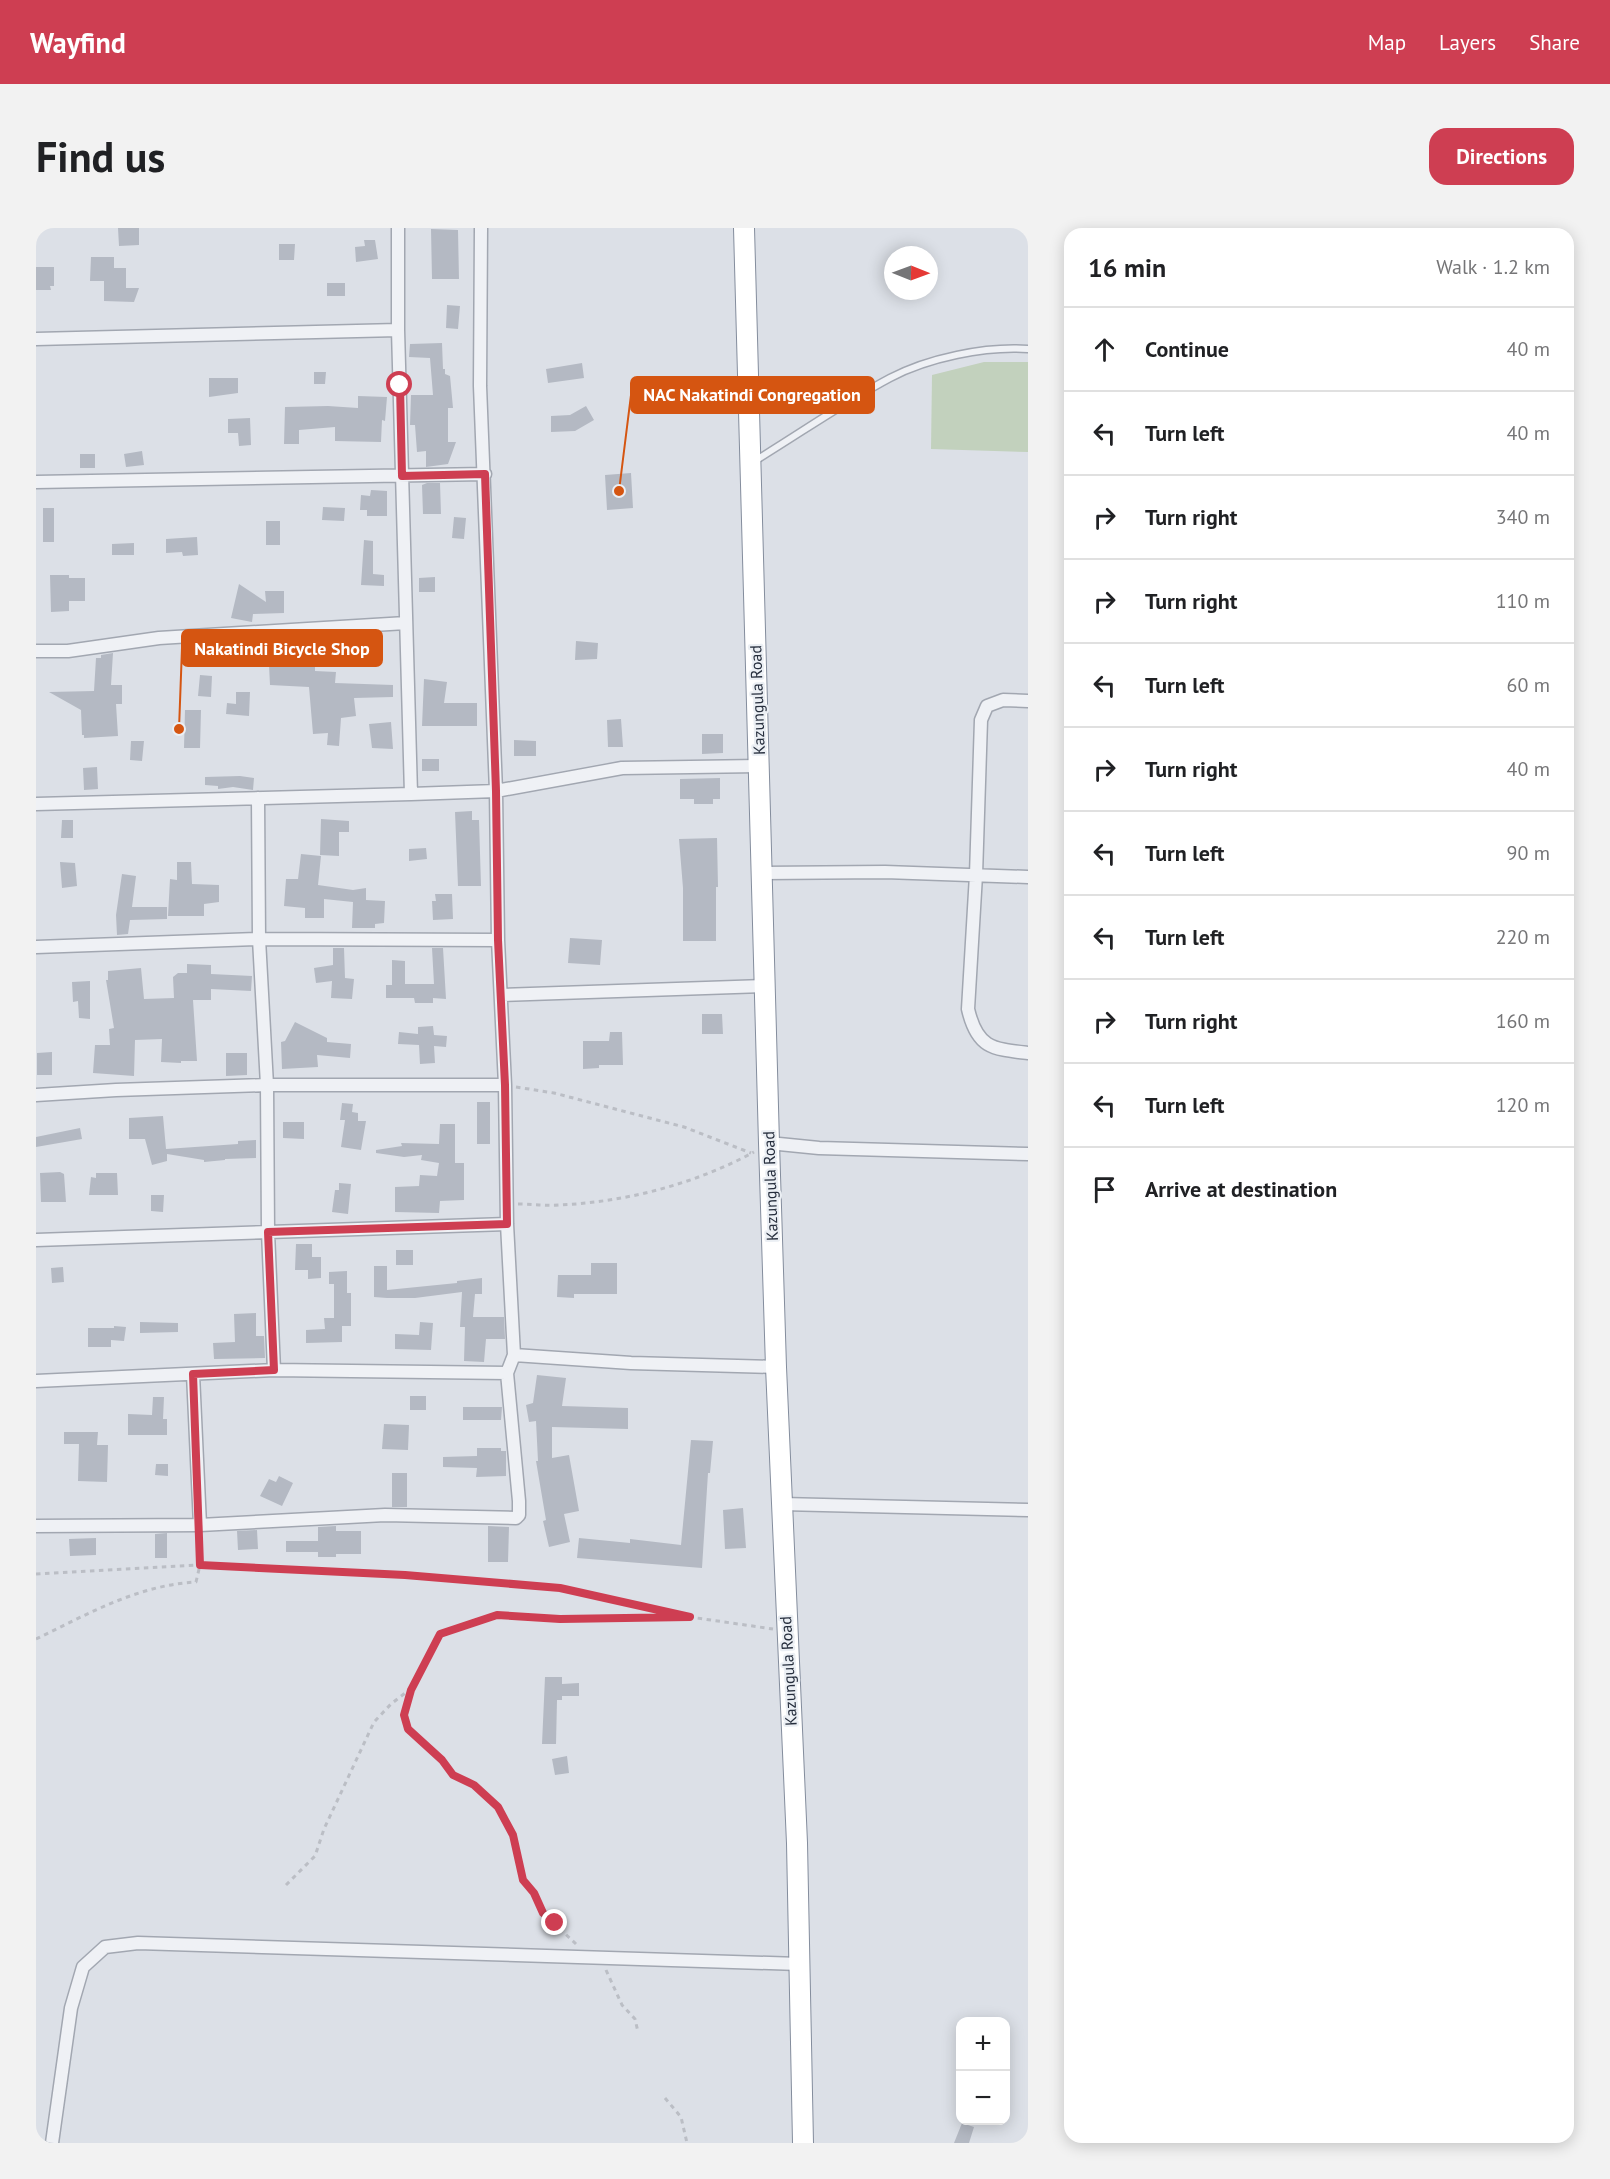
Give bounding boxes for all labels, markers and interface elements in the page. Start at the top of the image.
text: Wayfind [30,24,126,61]
text: Map [1368,29,1406,56]
text: Layers [1439,29,1496,56]
text: Share [1529,29,1580,56]
button: Directions [1429,128,1574,185]
text: Find us [36,129,165,184]
north arrow [884,246,938,300]
text: 16 min [1088,251,1166,284]
text: Walk · 1.2 km [1436,254,1550,280]
icon: ahead [1088,333,1121,366]
text: Continue [1145,335,1229,363]
text: 40 m [1507,336,1550,362]
route start [386,371,412,397]
callout: NAC Nakatindi Congregation [631,377,874,413]
text: NAC Nakatindi Congregation [643,383,861,406]
icon: left [1088,417,1121,450]
text: Turn left [1145,419,1225,447]
text: 40 m [1507,420,1550,446]
icon: right [1088,501,1121,534]
text: Turn right [1145,503,1237,531]
text: 340 m [1496,504,1550,530]
icon: right [1088,585,1121,618]
text: Turn right [1145,587,1237,615]
text: 110 m [1496,588,1550,614]
callout: Nakatindi Bicycle Shop [182,630,382,666]
text: Nakatindi Bicycle Shop [194,637,370,660]
street label: Kazungula Road [745,645,769,755]
icon: left [1088,669,1121,702]
text: Turn left [1145,671,1225,699]
text: 60 m [1507,672,1550,698]
icon: right [1088,753,1121,786]
text: Turn right [1145,755,1237,783]
text: 40 m [1507,756,1550,782]
icon: left [1088,837,1121,870]
text: Turn left [1145,839,1225,867]
text: 90 m [1507,840,1550,866]
icon: left [1088,921,1121,954]
text: Turn left [1145,923,1225,951]
text: 220 m [1496,924,1550,950]
icon: right [1088,1005,1121,1038]
text: Turn right [1145,1007,1237,1035]
text: 160 m [1496,1008,1550,1034]
icon: left [1088,1089,1121,1122]
text: Turn left [1145,1091,1225,1119]
text: 120 m [1496,1092,1550,1118]
street label: Kazungula Road [758,1131,782,1241]
icon: arrive [1088,1173,1121,1206]
text: Arrive at destination [1145,1175,1337,1203]
street label: Kazungula Road [775,1616,801,1726]
route end [541,1909,567,1935]
map controls [956,2017,1010,2125]
button: + [956,2017,1010,2071]
button: − [956,2071,1010,2125]

